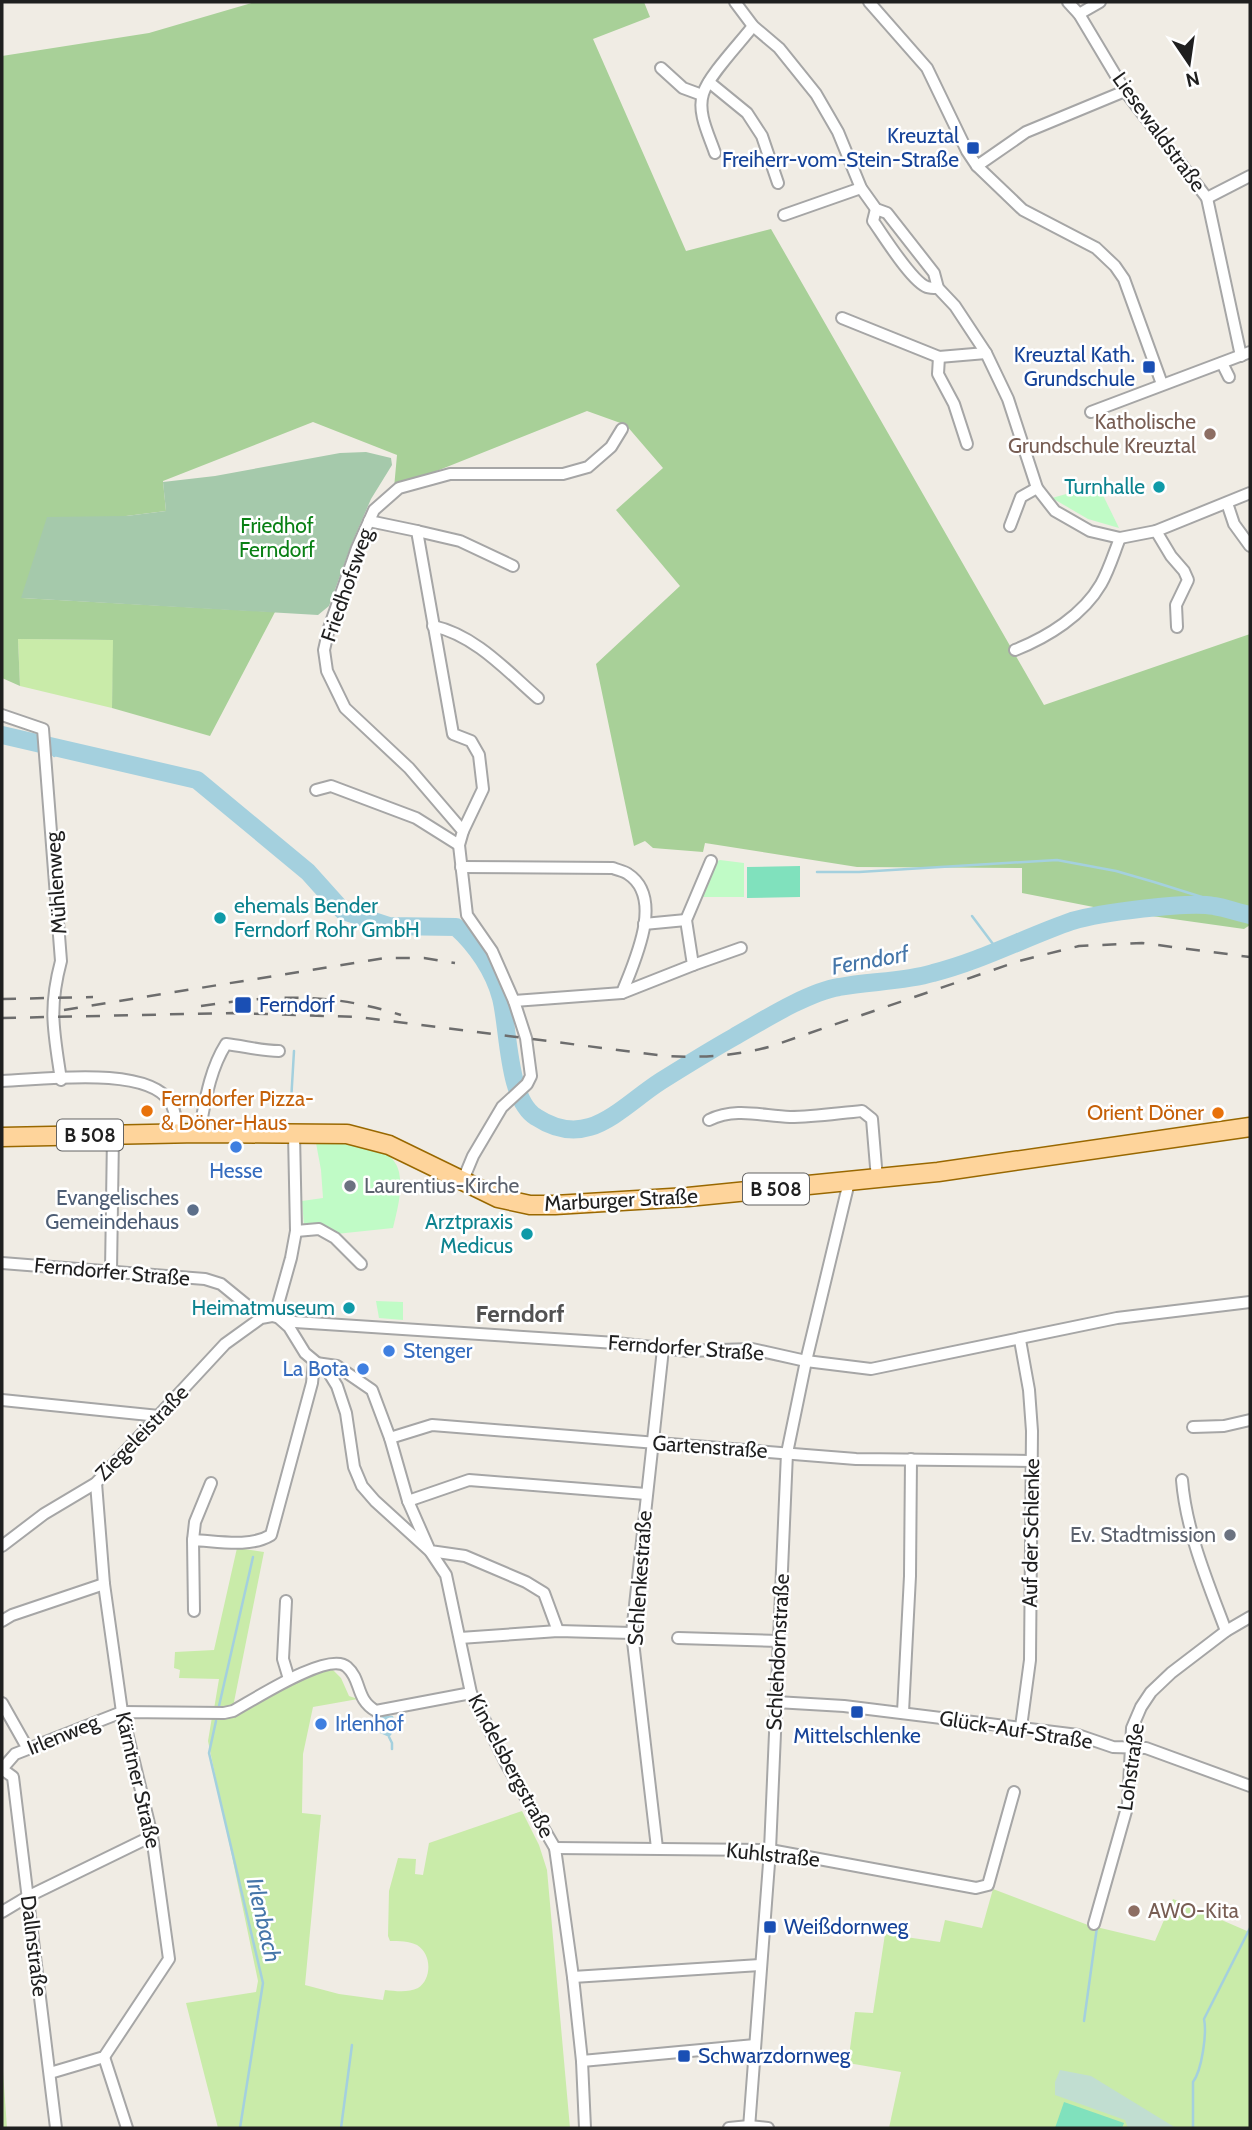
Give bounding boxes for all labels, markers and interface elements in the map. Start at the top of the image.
north arrow [1154,28,1224,98]
text: N [1184,66,1202,92]
street label: Liesewaldstraße [1108,67,1211,197]
place label: Kreuztal Freiherr-vom-Stein-Straße [722,123,959,172]
marker: Kreuztal Freiherr-vom-Stein-Straße [965,140,981,156]
place label: Kreuztal Kath. Grundschule [1014,342,1135,391]
marker: Kreuztal Kath. Grundschule [1141,359,1157,375]
place label: Katholische Grundschule Kreuztal [1008,409,1196,458]
marker: Katholische Grundschule Kreuztal [1202,426,1218,442]
place label: Turnhalle [1064,474,1145,499]
marker: Turnhalle [1151,479,1167,495]
park label: Friedhof Ferndorf [239,513,315,562]
street label: Friedhofsweg [315,524,378,645]
street label: Mühlenweg [39,830,72,935]
place label: ehemals Bender Ferndorf Rohr GmbH [234,893,420,942]
marker: ehemals Bender Ferndorf Rohr GmbH [212,910,228,926]
water label: Ferndorf [829,939,913,981]
place label: Ferndorf [259,992,335,1017]
marker: Ferndorf [233,995,253,1015]
place label: Ferndorfer Pizza- & Döner-Haus [161,1086,314,1135]
place label: Orient Döner [1087,1100,1204,1125]
marker: Ferndorfer Pizza- & Döner-Haus [139,1103,155,1119]
marker: Orient Döner [1210,1105,1226,1121]
road number: B 508 [57,1120,123,1150]
marker: Hesse [228,1139,244,1155]
place label: Hesse [209,1158,263,1183]
place label: Laurentius-Kirche [364,1173,520,1198]
road number: B 508 [743,1174,809,1204]
marker: Laurentius-Kirche [342,1178,358,1194]
street label: Marburger Straße [544,1183,699,1216]
place label: Evangelisches Gemeindehaus [45,1185,179,1234]
marker: Evangelisches Gemeindehaus [185,1202,201,1218]
place label: Arztpraxis Medicus [425,1209,513,1258]
marker: Arztpraxis Medicus [519,1226,535,1242]
street label: Ferndorfer Straße [33,1252,191,1291]
place label: Heimatmuseum [192,1295,335,1320]
district label: Ferndorf [476,1299,564,1328]
marker: Heimatmuseum [341,1300,357,1316]
street label: Ferndorfer Straße [607,1330,765,1365]
place label: Stenger [403,1338,473,1363]
marker: Stenger [381,1343,397,1359]
place label: La Bota [283,1356,349,1381]
marker: La Bota [355,1361,371,1377]
street label: Ziegeleistraße [90,1380,194,1486]
street label: Gartenstraße [652,1430,769,1463]
street label: Auf der Schlenke [1017,1458,1044,1608]
street label: Schlenkestraße [622,1509,657,1646]
place label: Ev. Stadtmission [1070,1522,1216,1547]
marker: Ev. Stadtmission [1222,1527,1238,1543]
street label: Schlehdornstraße [761,1573,794,1731]
street label: Kindelsbergstraße [463,1690,560,1842]
marker: Mittelschlenke [849,1704,865,1720]
street label: Glück-Auf-Straße [938,1705,1095,1754]
street label: Irlenweg [23,1709,103,1760]
street label: Kärntner Straße [111,1709,166,1851]
place label: Irlenhof [335,1711,404,1736]
marker: Irlenhof [313,1716,329,1732]
street label: Lohstraße [1112,1721,1149,1812]
place label: Mittelschlenke [793,1723,921,1748]
street label: Kuhlstraße [725,1837,821,1872]
water label: Irlenbach [241,1875,287,1965]
street label: Dallnstraße [16,1894,53,1998]
place label: AWO-Kita [1148,1898,1239,1923]
marker: AWO-Kita [1126,1903,1142,1919]
place label: Weißdornweg [784,1914,909,1939]
marker: Weißdornweg [762,1919,778,1935]
place label: Schwarzdornweg [698,2043,851,2068]
marker: Schwarzdornweg [676,2048,692,2064]

